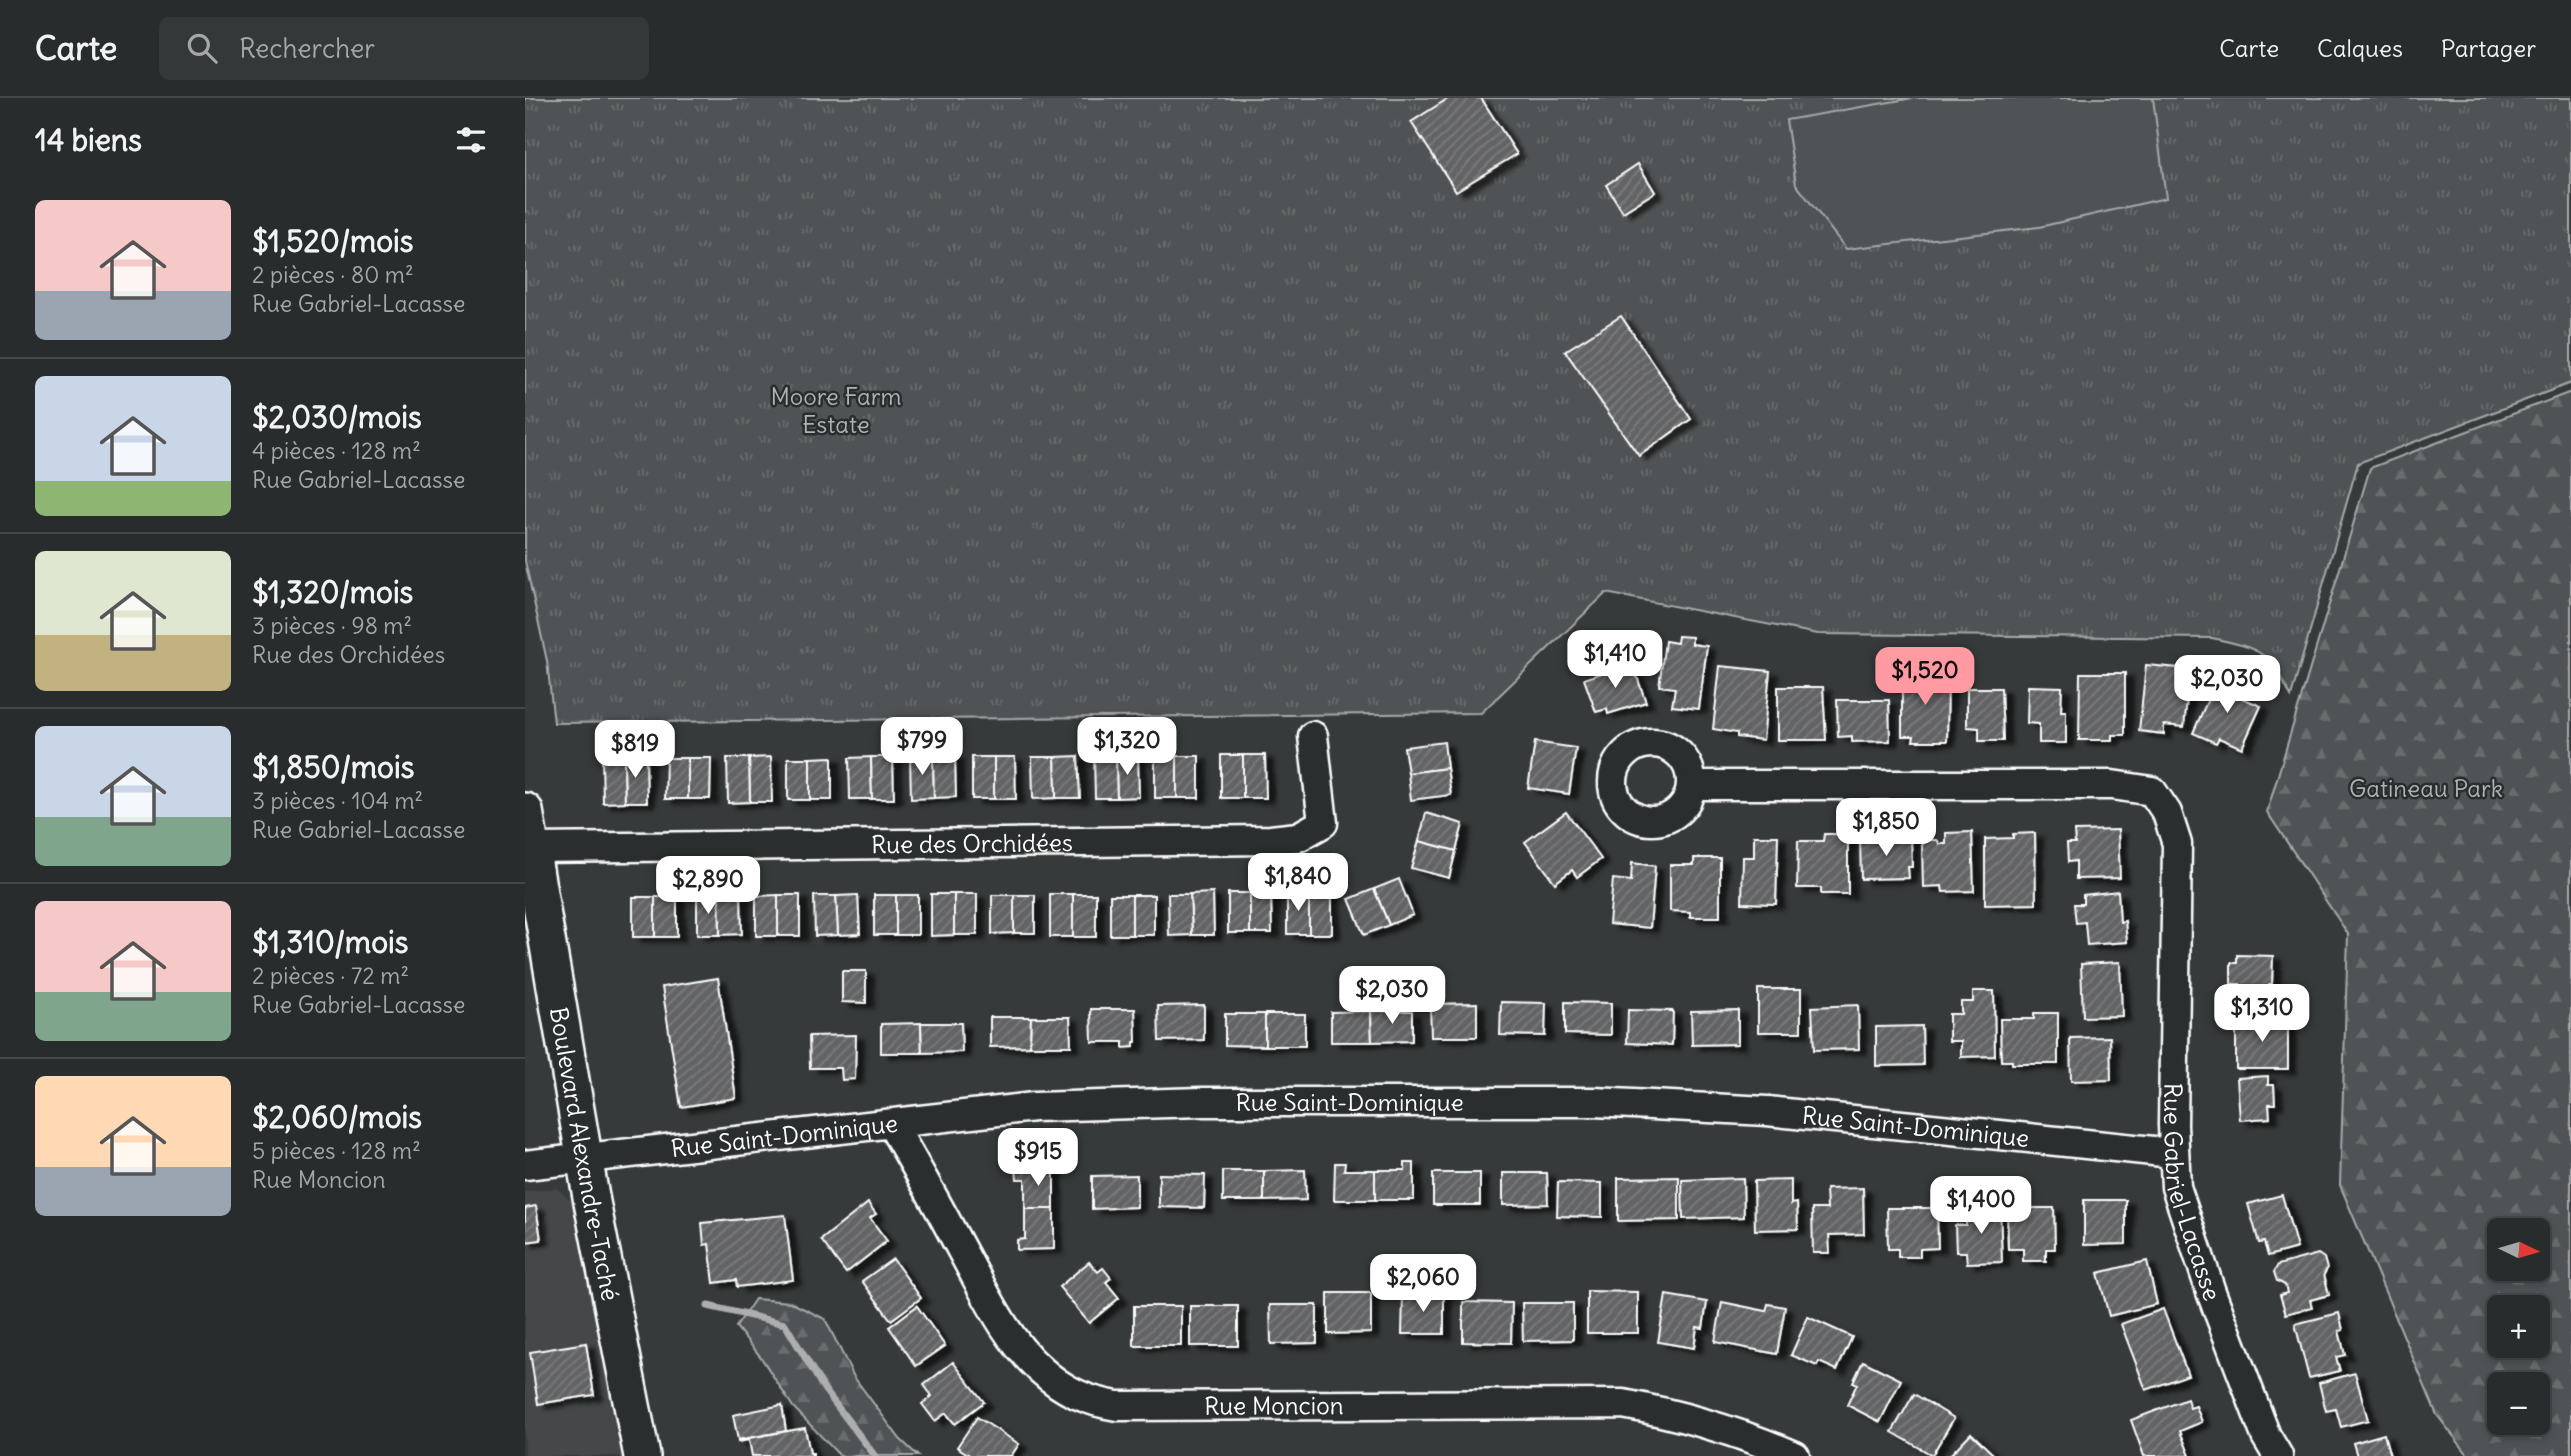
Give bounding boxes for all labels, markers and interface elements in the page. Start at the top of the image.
search box [159,17,649,80]
text: Carte [35,27,117,69]
icon: search [183,29,221,67]
text: Rechercher [239,32,375,65]
text: Carte [2219,33,2279,63]
text: Calques [2317,33,2403,63]
text: Partager [2441,33,2536,63]
text: 14 biens [35,121,142,159]
icon: filters [452,121,490,159]
text: $1,520/mois [252,222,413,260]
icon: home [91,228,175,312]
text: 2 pièces · 80 m² [252,260,414,289]
text: Rue Gabriel-Lacasse [252,289,465,318]
park label: Moore Farm Estate [771,381,901,439]
text: $2,030/mois [252,398,422,436]
icon: home [91,404,175,488]
text: 4 pièces · 128 m² [252,436,421,465]
text: Rue Gabriel-Lacasse [252,465,465,494]
text: $1,320/mois [252,573,413,611]
icon: home [91,579,175,663]
text: 3 pièces · 98 m² [252,611,412,640]
pin: $1,410 [1558,630,1672,690]
text: $1,410 [1583,638,1647,667]
text: Rue des Orchidées [252,640,445,669]
pin: $1,520 [1868,648,1982,707]
text: $1,520 [1891,655,1959,684]
pin: $2,030 [2170,656,2284,715]
text: $2,030 [2190,663,2264,692]
pin: $799 [881,718,963,777]
pin: $1,320 [1070,718,1184,777]
pin: $819 [594,720,676,780]
text: $799 [897,725,947,754]
text: $1,320 [1093,725,1161,754]
text: $819 [611,728,659,757]
text: $1,850/mois [252,748,414,786]
icon: home [91,754,175,838]
park label: Gatineau Park [2349,773,2503,803]
text: 3 pièces · 104 m² [252,786,423,815]
pin: $1,850 [1829,798,1943,858]
text: $1,850 [1852,806,1920,835]
text: Rue Gabriel-Lacasse [252,815,465,844]
street label: Rue des Orchidées [871,827,1073,859]
pin: $1,840 [1241,854,1355,913]
pin: $2,890 [651,856,765,916]
text: $1,840 [1264,861,1332,890]
text: $2,890 [672,864,744,893]
text: $1,310/mois [252,923,408,961]
icon: home [91,929,175,1013]
text: 2 pièces · 72 m² [252,961,409,990]
pin: $2,030 [1335,967,1449,1026]
text: $2,030 [1355,974,1429,1003]
pin: $1,310 [2205,984,2319,1044]
text: Rue Gabriel-Lacasse [252,990,465,1019]
text: $1,310 [2230,992,2294,1021]
street label: Boulevard Alexandre-Taché [544,1005,626,1303]
street label: Rue Gabriel-Lacasse [2158,1083,2228,1305]
street label: Rue Saint-Dominique [1236,1087,1464,1117]
text: $2,060/mois [252,1098,422,1136]
street label: Rue Saint-Dominique [1801,1100,2031,1153]
icon: home [91,1104,175,1188]
street label: Rue Saint-Dominique [669,1108,899,1163]
pin: $915 [997,1128,1079,1188]
text: 5 pièces · 128 m² [252,1136,421,1165]
text: $915 [1014,1136,1062,1165]
text: Rue Moncion [252,1165,386,1194]
pin: $1,400 [1924,1176,2038,1236]
text: $1,400 [1946,1184,2016,1213]
north arrow [2487,1218,2550,1281]
map controls [2487,1218,2550,1435]
pin: $2,060 [1366,1254,1480,1314]
text: $2,060 [1386,1262,1460,1291]
button: + [2487,1295,2550,1358]
button: − [2487,1372,2550,1435]
street label: Rue Moncion [1204,1390,1344,1421]

